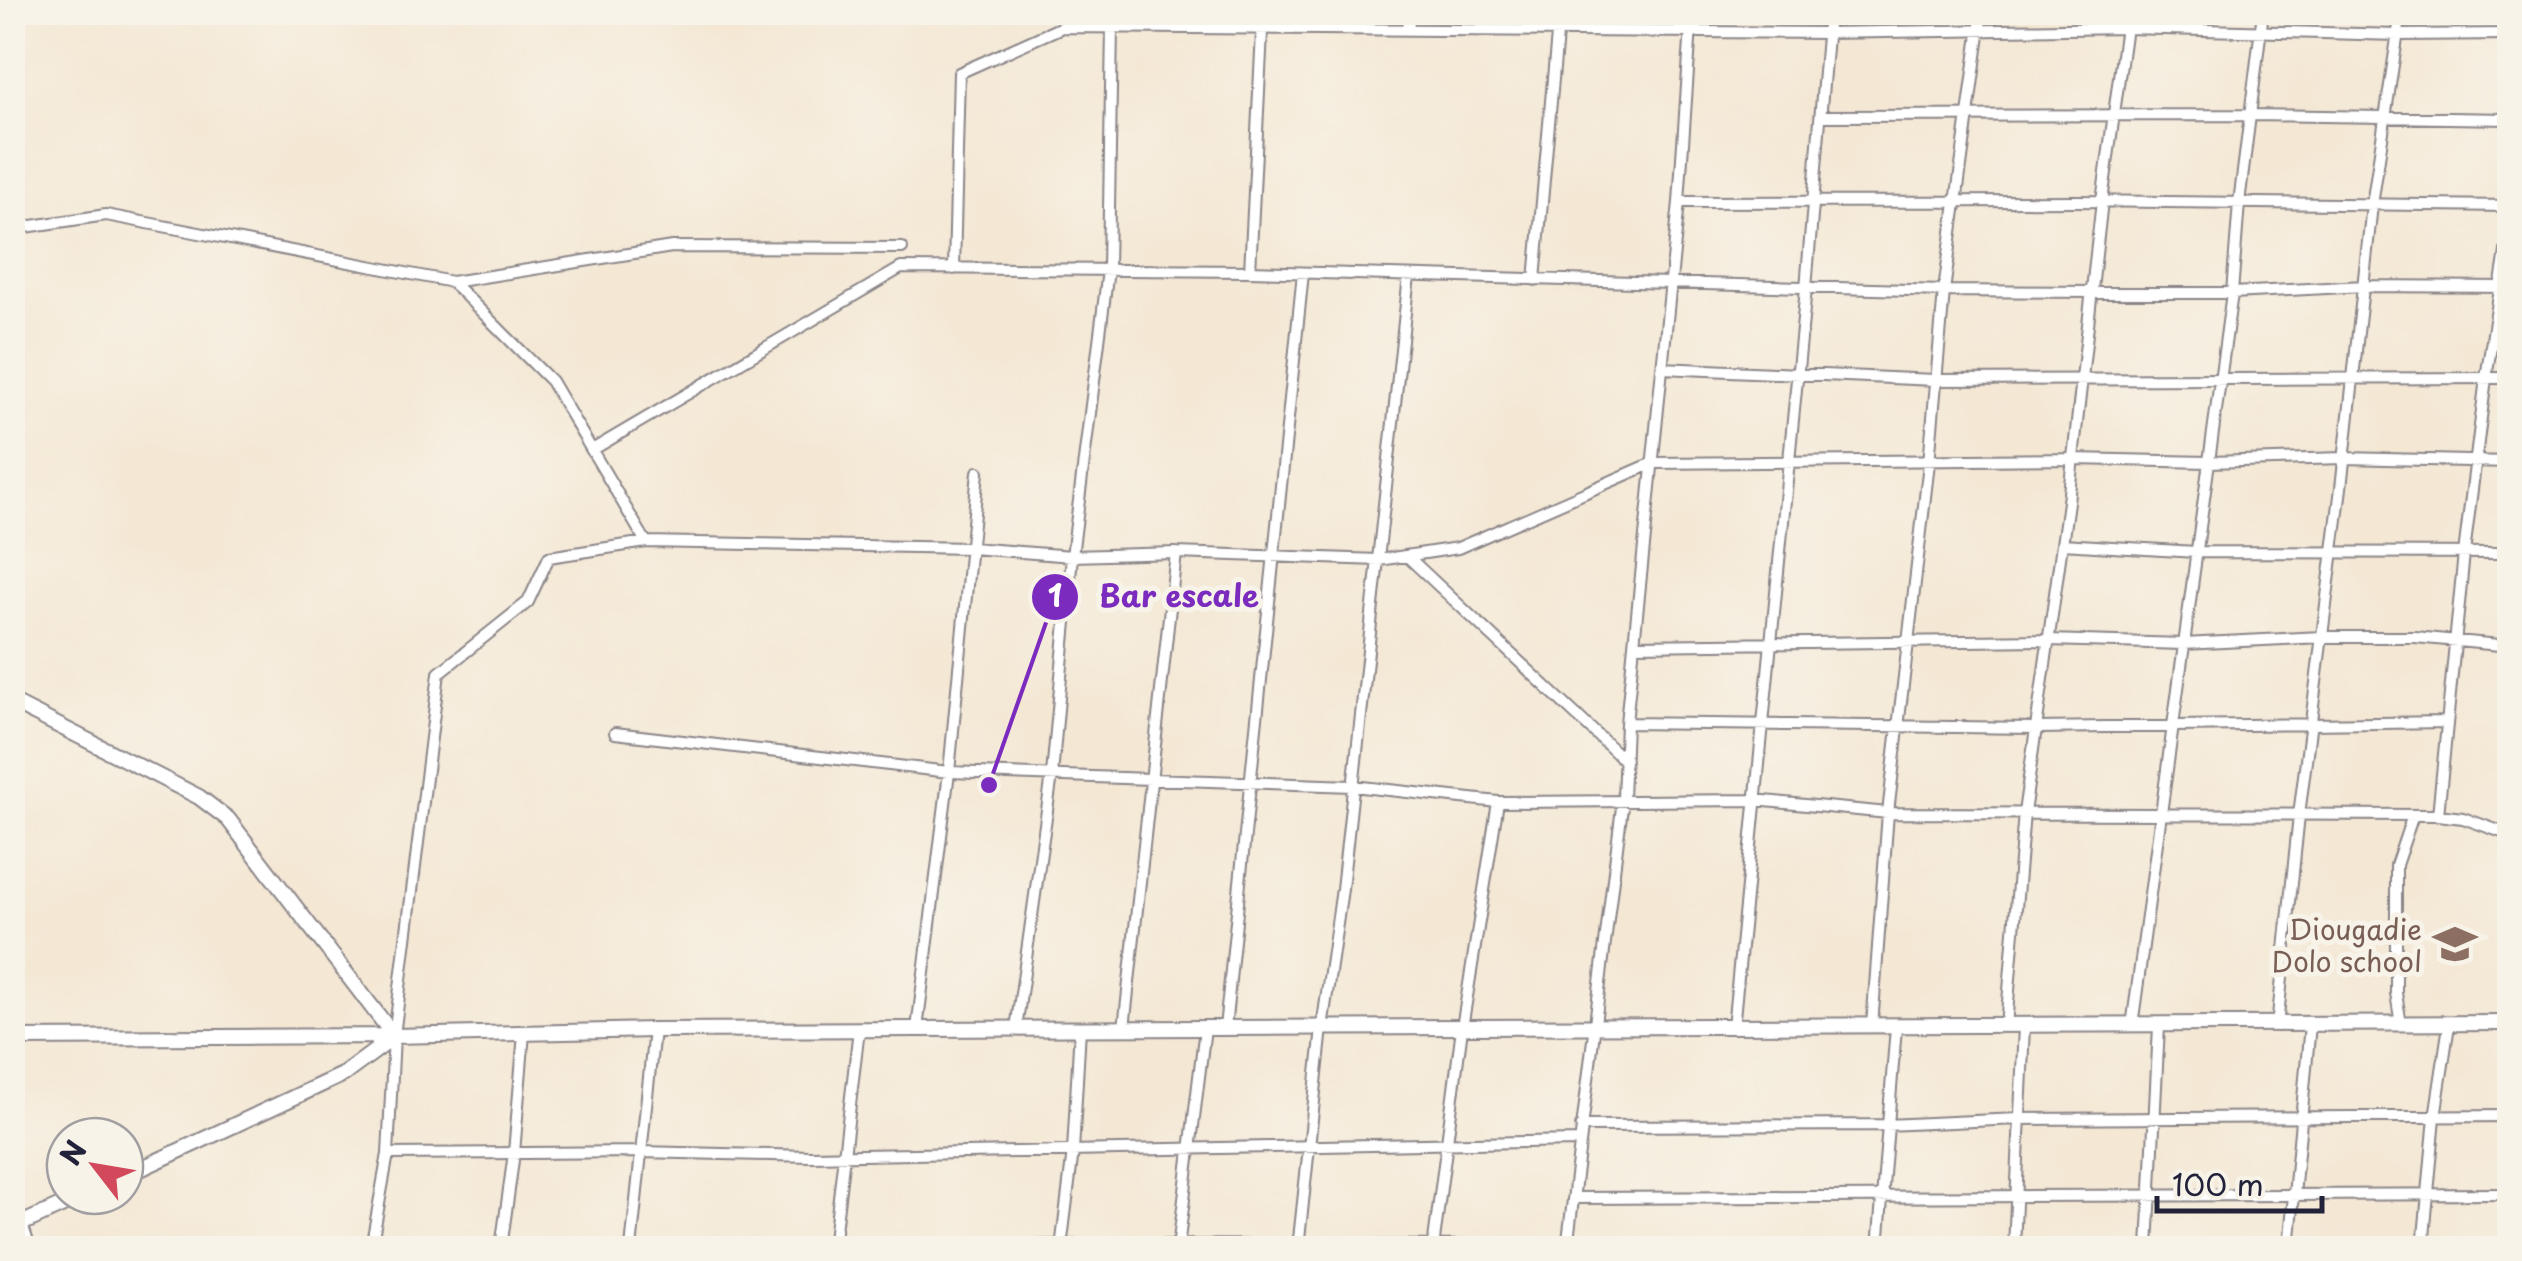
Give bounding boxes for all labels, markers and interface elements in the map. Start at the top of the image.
callout: Bar escale [1030,567,1279,627]
text: 1 [1048,572,1062,617]
text: Bar escale [1099,572,1259,617]
place label: Diougadie Dolo school [2271,907,2422,982]
school or university icon: Diougadie Dolo school [2431,920,2479,968]
north arrow [45,1116,145,1216]
text: N [48,1132,96,1173]
scale bar [2157,1151,2322,1213]
text: 100 m [2172,1161,2264,1206]

